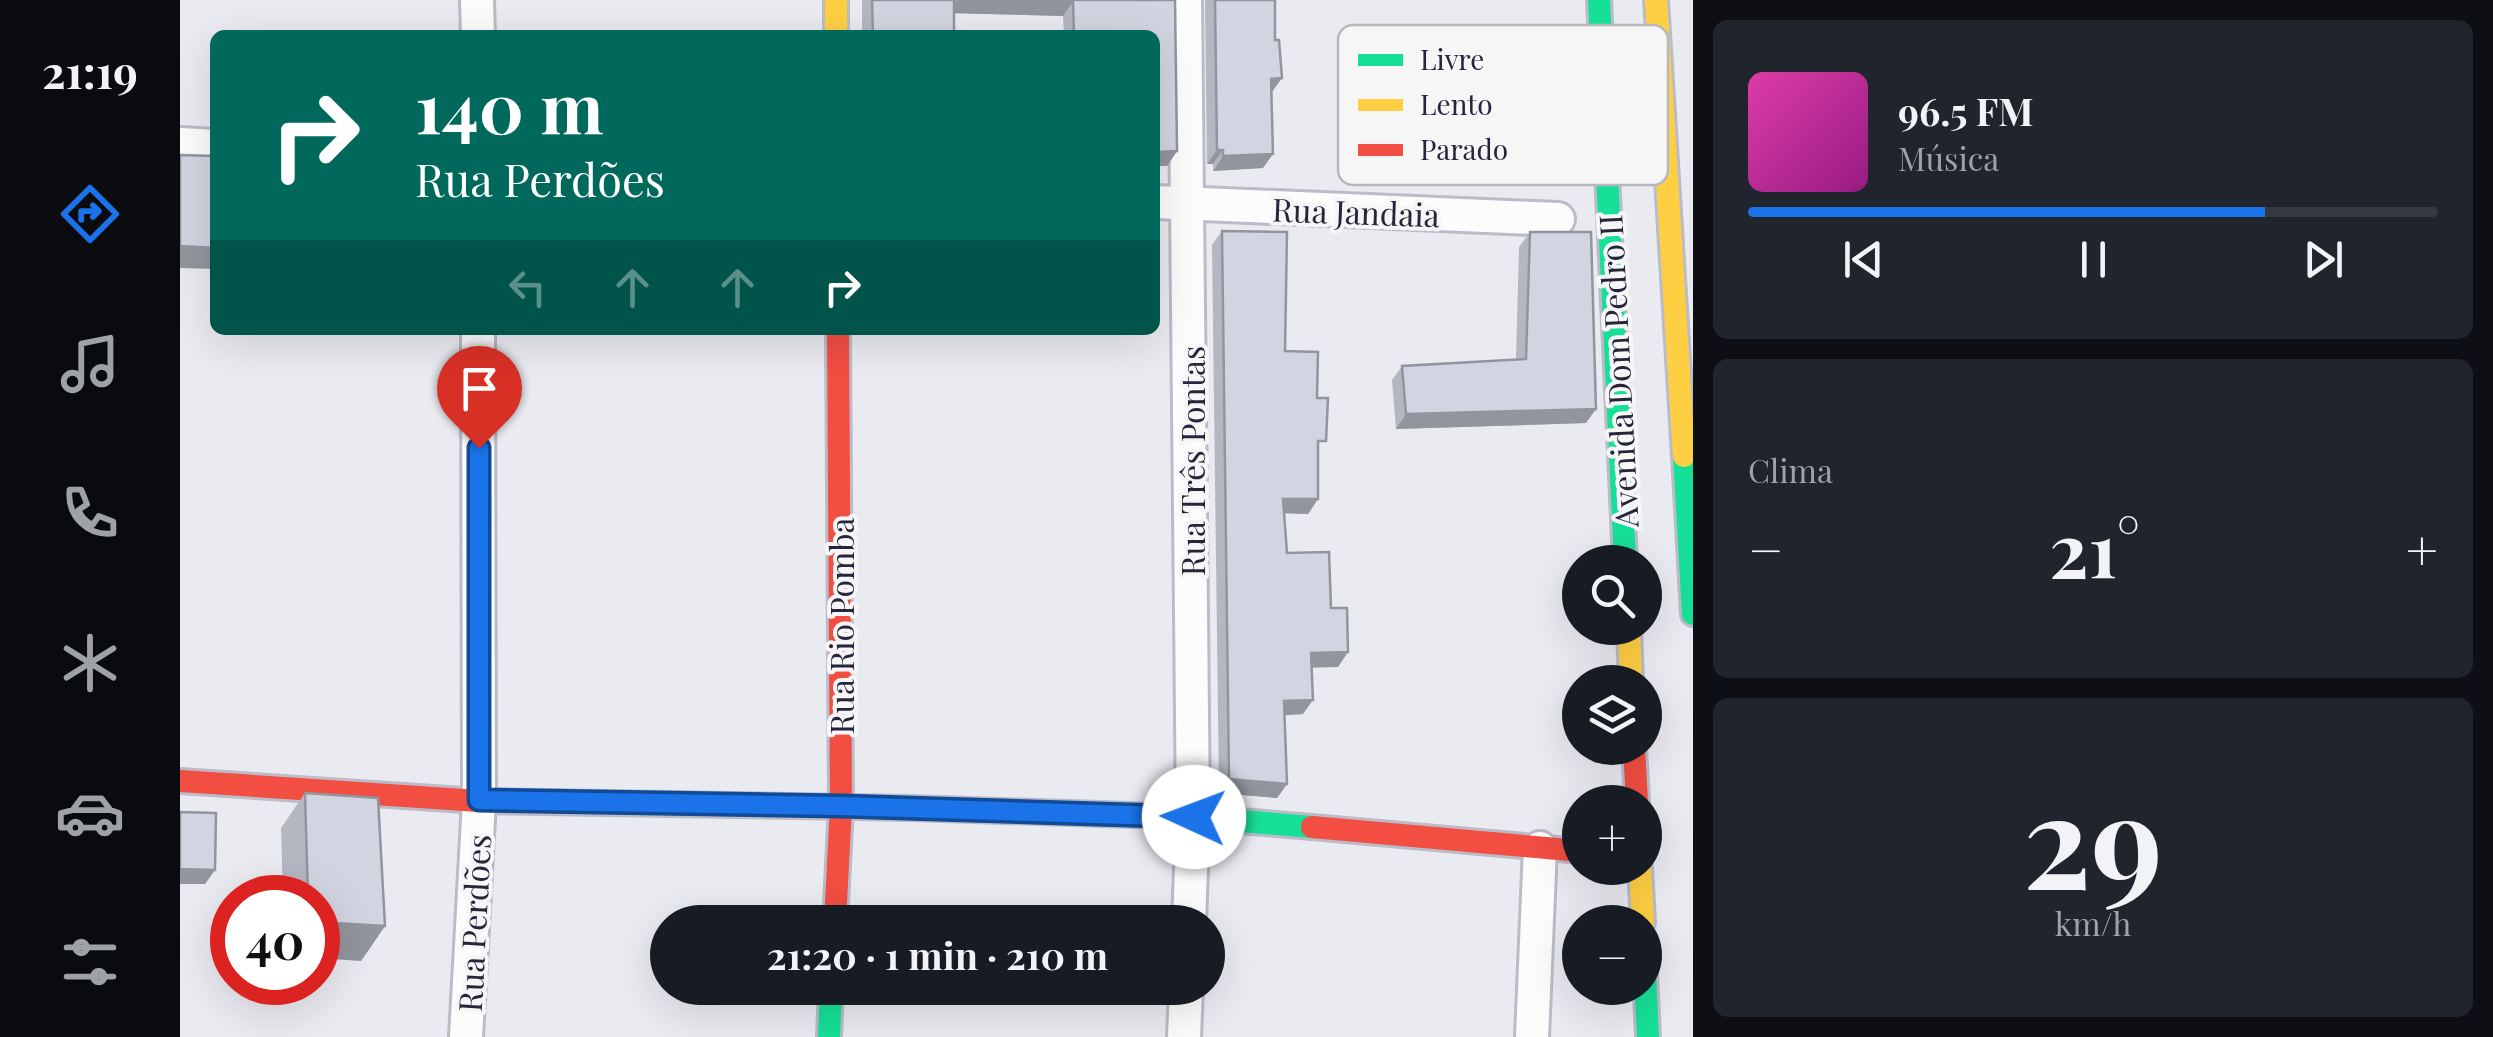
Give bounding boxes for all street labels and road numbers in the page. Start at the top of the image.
street label: Rua Jandaia [1272,187,1440,235]
street label: Avenida Dom Pedro II [1587,213,1647,530]
street label: Rua Três Pontas [1170,346,1213,576]
street label: Rua Rio Pomba [819,518,862,734]
street label: Rua Perdões [447,833,499,1013]

